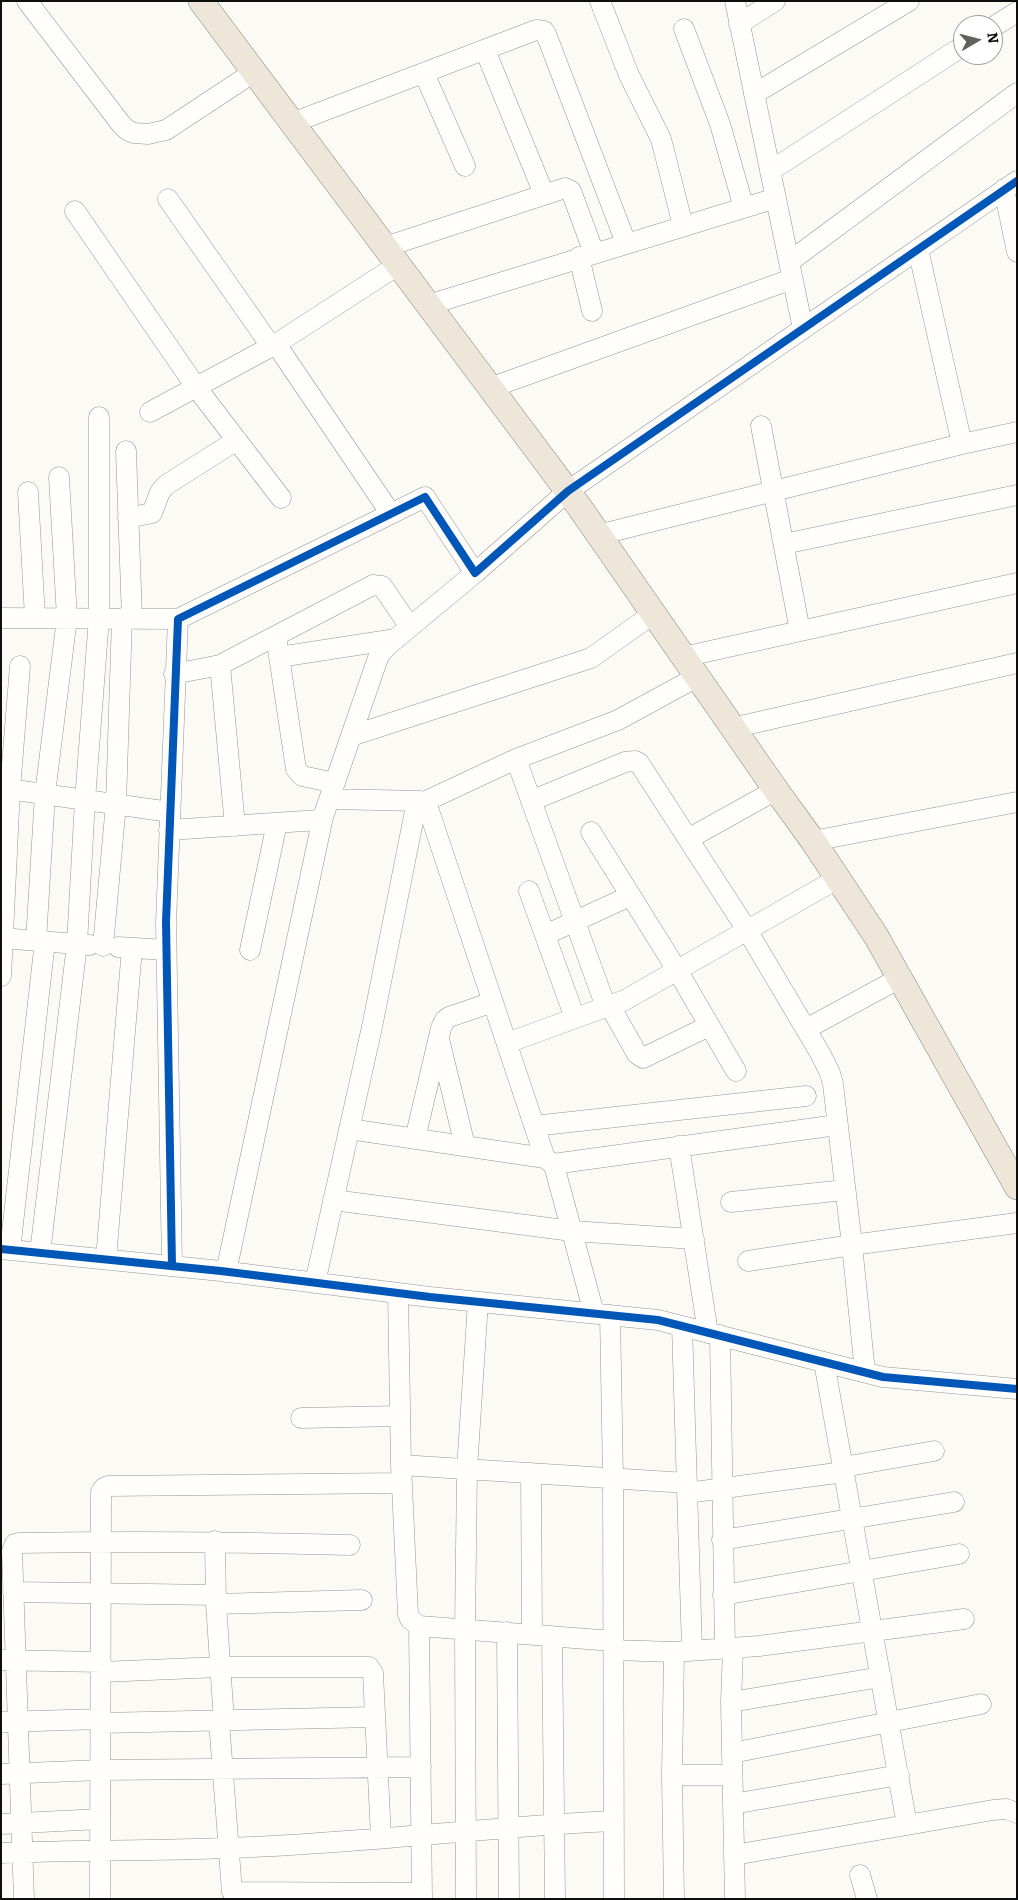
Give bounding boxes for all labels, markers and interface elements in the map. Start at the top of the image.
north arrow [953,15,1003,65]
text: N [983,31,1002,45]

